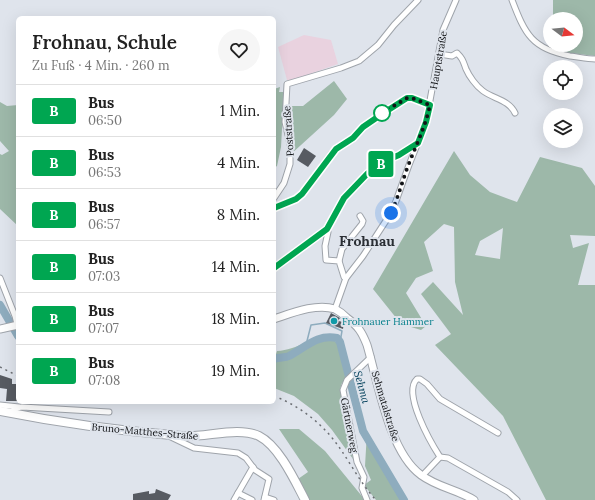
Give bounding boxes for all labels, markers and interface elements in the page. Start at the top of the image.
north arrow [543,12,583,52]
map controls [543,12,583,148]
button: heart [218,29,260,71]
street label: Hauptstraße [427,29,450,90]
text: Frohnau, Schule [32,30,177,54]
text: Zu Fuß · 4 Min. · 260 m [32,57,170,74]
button: locate [543,60,583,100]
text: Bus [88,93,114,112]
text: 1 Min. [220,101,260,120]
text: B [49,102,59,120]
unlabelled marker [373,104,391,122]
street label: Poststraße [280,105,297,157]
button: layers [543,108,583,148]
text: 06:50 [88,112,122,129]
text: Bus [88,145,114,164]
line badge: B [368,151,394,177]
text: 4 Min. [217,153,260,172]
text: B [49,154,59,172]
text: B [376,155,386,173]
text: 06:53 [88,164,121,181]
text: Bus [88,197,114,216]
your location [381,203,401,223]
text: 8 Min. [217,205,260,224]
text: B [49,206,59,224]
text: 06:57 [88,216,120,233]
district label: Frohnau [339,232,395,250]
text: Bus [88,249,114,268]
text: 14 Min. [212,257,260,276]
text: B [49,258,59,276]
text: 07:03 [88,268,120,285]
text: Bus [88,301,114,320]
text: 18 Min. [211,309,260,328]
text: B [49,310,59,328]
place label: Frohnauer Hammer [342,315,434,328]
marker: Frohnauer Hammer [329,316,339,326]
text: 07:07 [88,320,119,337]
text: Bus [88,353,114,372]
text: 19 Min. [211,361,260,380]
text: B [49,362,59,380]
water label: Sehma [351,369,373,406]
street label: Sehmatalstraße [369,369,403,444]
text: 07:08 [88,372,120,389]
street label: Gärtnerweg [338,396,361,454]
street label: Bruno-Matthes-Straße [91,420,199,443]

